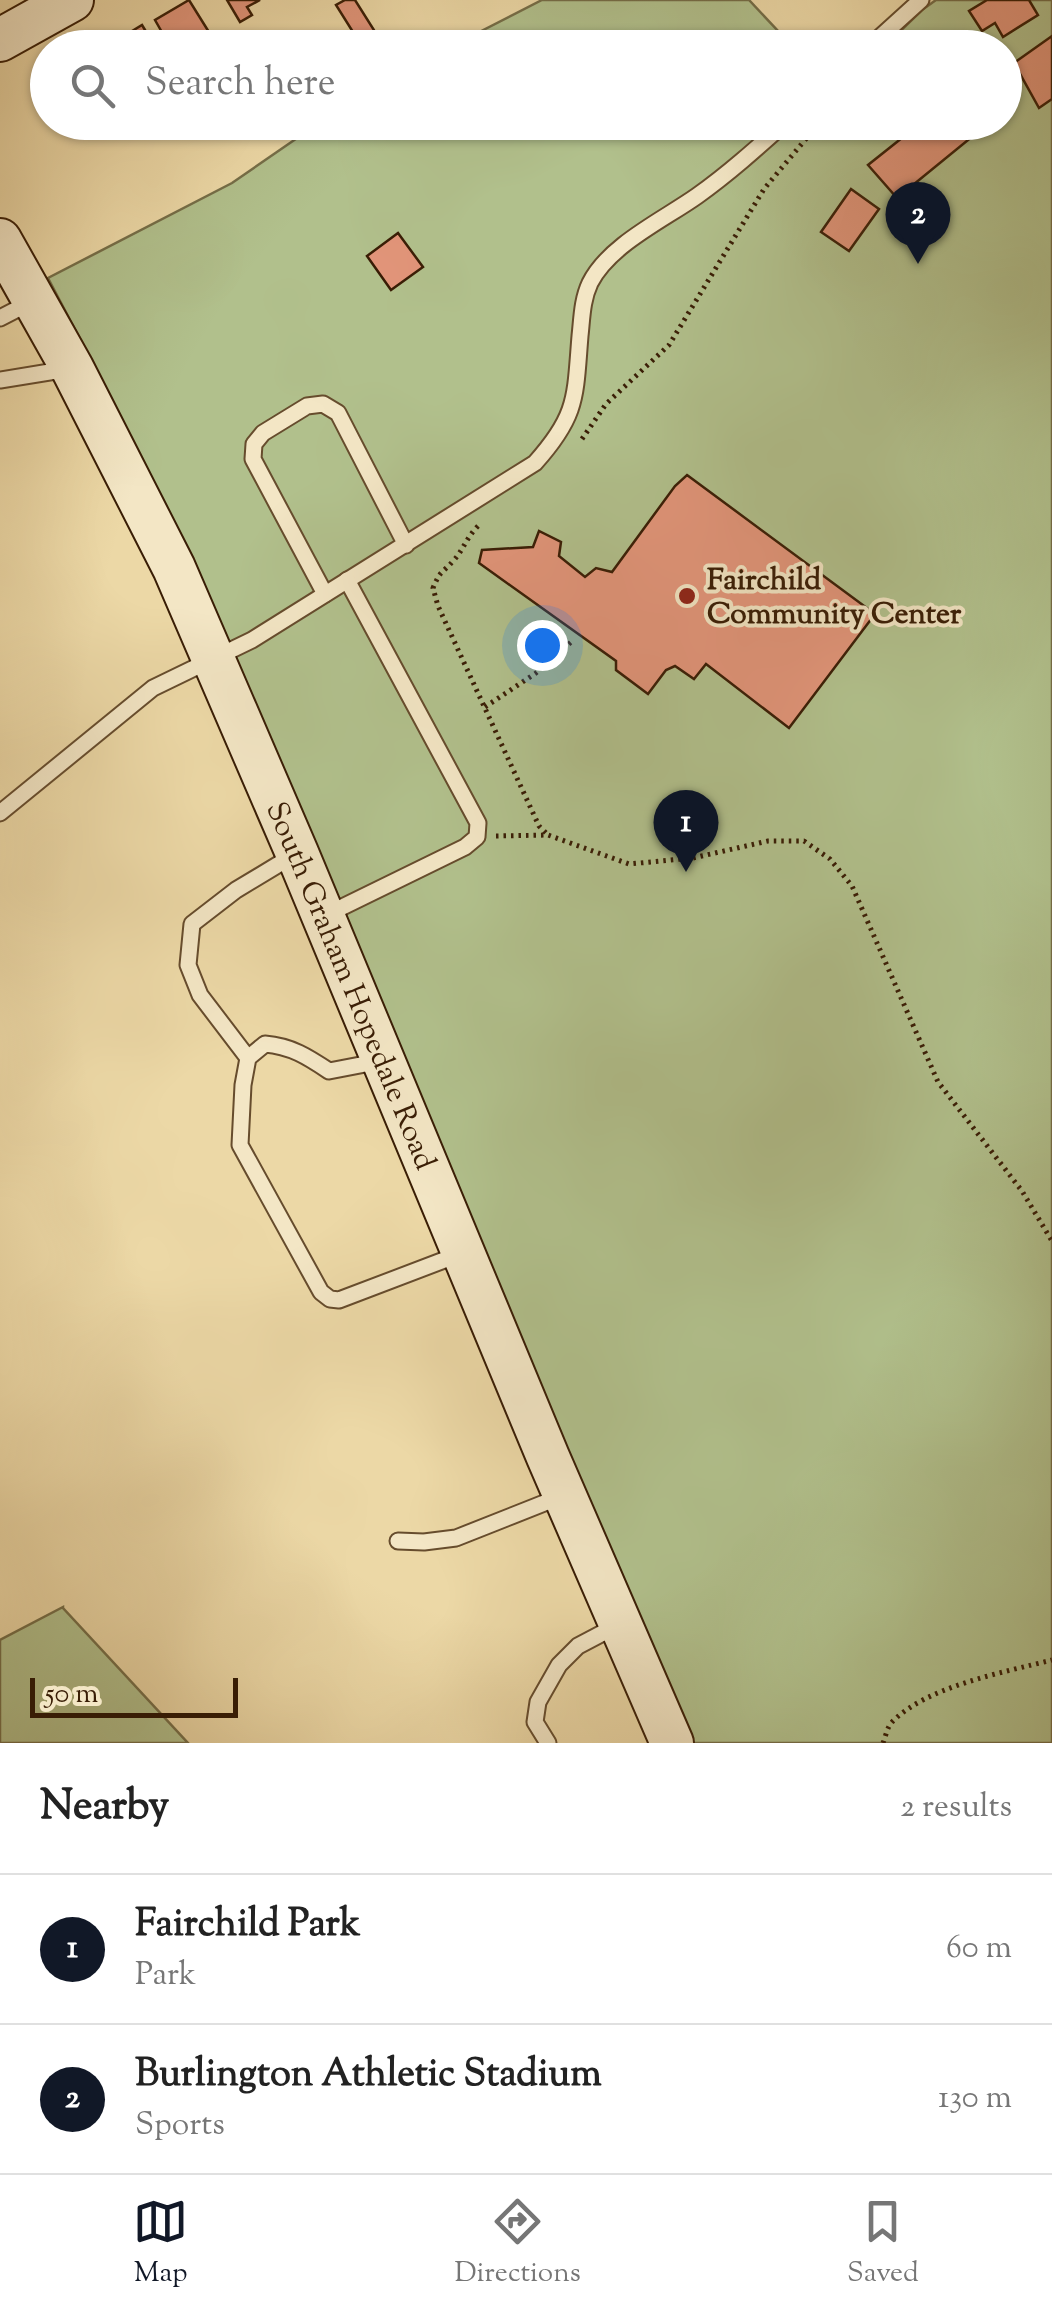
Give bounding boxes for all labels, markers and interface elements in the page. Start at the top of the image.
search box [30,30,1022,140]
icon: search [65,58,120,113]
text: Search here [145,58,336,112]
pin: 2 [886,182,950,264]
place label: Fairchild Community Center [707,560,962,637]
marker: Fairchild Community Center [676,585,698,607]
your location [517,620,568,671]
pin: 1 [654,790,718,872]
street label: South Graham Hopedale Road [253,795,445,1177]
scale bar [30,1673,238,1718]
text: 50 m [45,1675,99,1715]
text: Nearby [40,1778,169,1838]
text: 2 results [900,1785,1012,1831]
text: Fairchild Park [135,1899,360,1953]
text: 1 [67,1926,78,1972]
text: 60 m [946,1926,1012,1972]
text: Park [135,1953,196,1999]
text: Burlington Athletic Stadium [135,2049,602,2103]
text: 2 [65,2076,80,2122]
text: 130 m [938,2076,1012,2122]
text: Sports [135,2103,225,2149]
tab: Map [133,2194,188,2294]
tab: Directions [454,2194,581,2294]
tab: Saved [847,2194,919,2294]

